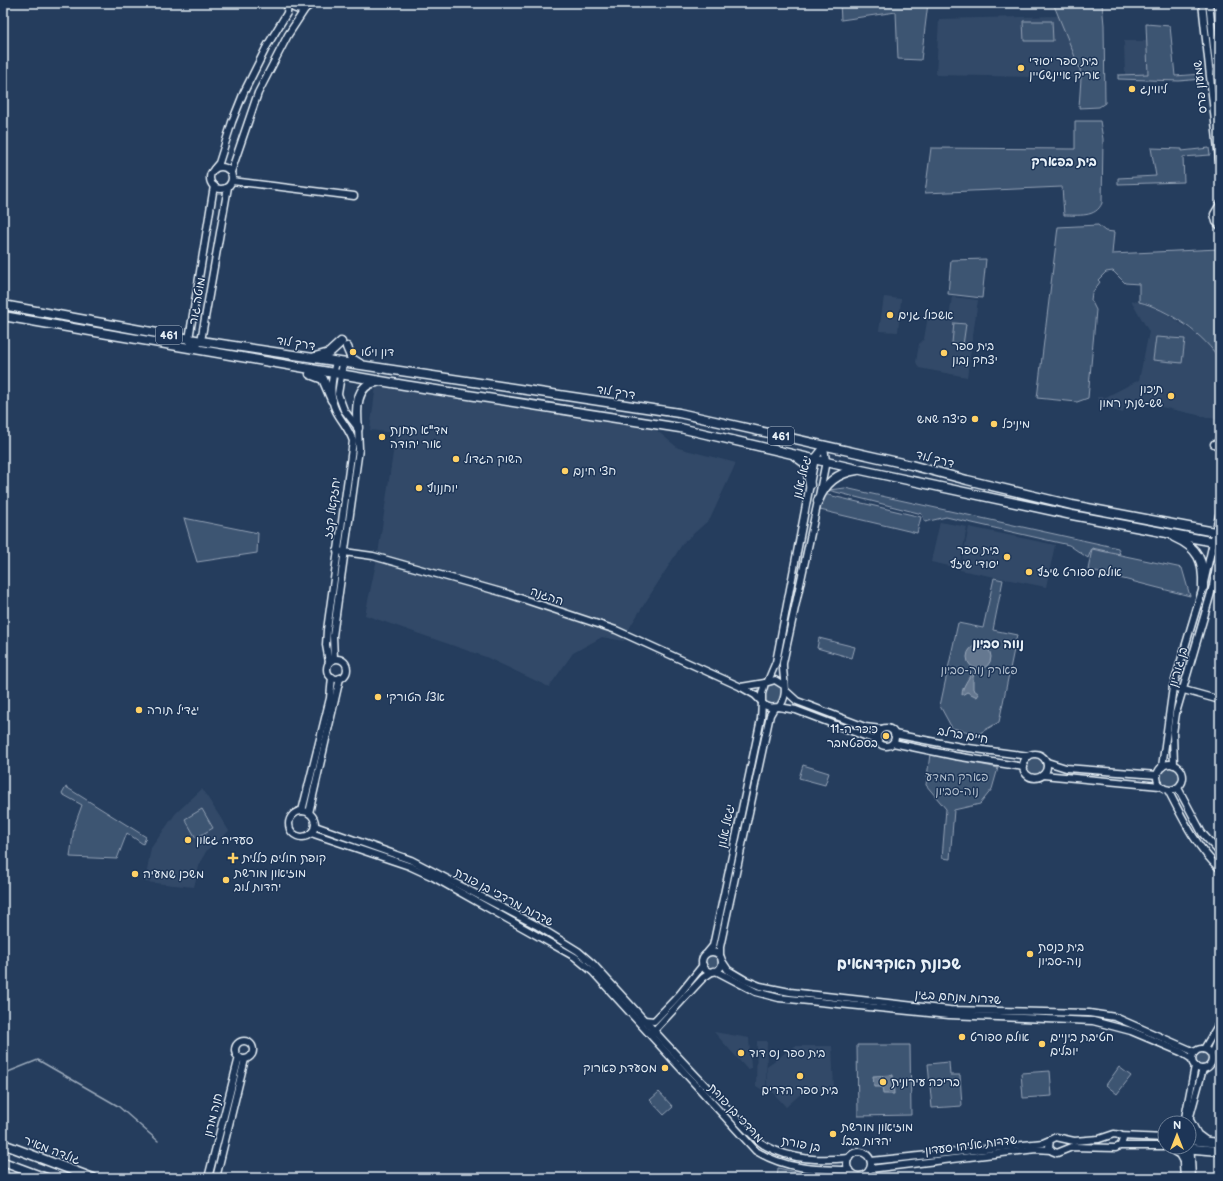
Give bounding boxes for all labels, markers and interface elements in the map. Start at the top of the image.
place label: בית ספר יסודי אריק איינשטיין [1029,54,1100,83]
street label: שמעון פרס [1190,60,1211,114]
marker: בית ספר יסודי אריק איינשטיין [1016,63,1026,73]
place label: ליווינג [1140,82,1169,97]
marker: ליווינג [1127,84,1137,94]
district label: בית בפארק [1031,154,1097,170]
street label: מוטה גור [186,276,209,326]
place label: אשכול גנים [898,308,954,323]
marker: אשכול גנים [885,310,895,320]
road number: 461 [156,326,182,344]
street label: דרך לוד [275,333,316,354]
place label: בית ספר יצחק נבון [952,339,998,368]
place label: דון ויטו [361,345,394,360]
marker: דון ויטו [348,347,358,357]
marker: בית ספר יצחק נבון [939,348,949,358]
street label: דרך לוד [595,382,636,403]
place label: תיכון שש-שנתי רמון [1099,382,1163,411]
marker: תיכון שש-שנתי רמון [1166,391,1176,401]
place label: פיצה שמש [917,412,967,427]
marker: פיצה שמש [970,414,980,424]
place label: מיניכל [1002,417,1030,432]
marker: מיניכל [989,419,999,429]
place label: מד"א תחנת אור יהודה [390,423,448,452]
road number: 461 [768,427,794,445]
marker: מד"א תחנת אור יהודה [377,432,387,442]
street label: דרך לוד [914,447,956,472]
place label: השוק הגדול [464,452,523,467]
marker: השוק הגדול [451,454,461,464]
street label: יגאל אלון [790,454,815,500]
place label: חצי חינם [573,464,616,479]
marker: חצי חינם [560,466,570,476]
street label: יחזקאל קזז [321,476,344,540]
place label: יוחננוף [427,481,458,496]
marker: יוחננוף [414,483,424,493]
place label: בית ספר יסודי שיזף [950,543,999,572]
marker: בית ספר יסודי שיזף [1002,552,1012,562]
place label: אולם ספורט שיזף [1037,565,1122,580]
marker: אולם ספורט שיזף [1024,567,1034,577]
street label: ההגנה [528,584,566,609]
district label: נווה סביון [972,636,1024,652]
street label: בן גוריון [1166,645,1191,689]
park label: פארק נוה-סביון [940,663,1018,678]
place label: אצל הטורקי [386,690,445,705]
marker: אצל הטורקי [373,692,383,702]
place label: יגדיל תורה [147,703,199,718]
marker: יגדיל תורה [134,705,144,715]
place label: כיכר ה-11 בספטמבר [827,722,878,751]
street label: חיים ברלב [936,724,989,747]
marker: כיכר ה-11 בספטמבר [881,731,891,741]
park label: פארק המדע נוה-סביון [925,770,989,799]
street label: יגאל אלון [715,803,738,849]
place label: סעדיה גאון [196,833,254,848]
marker: סעדיה גאון [183,835,193,845]
place label: קופת חולים כללית [241,851,326,866]
marker: קופת חולים כללית [227,852,239,864]
street label: שדרות מרדכי בן פורת [452,865,556,930]
place label: מוזיאון מורשת יהדות לוב [233,866,306,895]
place label: משכן שמעיה [143,867,204,882]
marker: משכן שמעיה [130,869,140,879]
marker: מוזיאון מורשת יהדות לוב [221,875,231,885]
place label: בית כנסת נוה-סביון [1038,940,1084,969]
marker: בית כנסת נוה-סביון [1025,949,1035,959]
district label: שכונת האקדמאים [837,955,961,974]
street label: שדרות מנחם בגין [914,987,1002,1008]
place label: אולם ספורט [970,1030,1029,1045]
place label: חטיבת ביניים יובלים [1050,1030,1114,1059]
marker: אולם ספורט [957,1032,967,1042]
marker: חטיבת ביניים יובלים [1037,1039,1047,1049]
place label: בית ספר נס דוד [749,1046,825,1061]
marker: בית ספר נס דוד [736,1048,746,1058]
place label: מסעדת פארוק [583,1061,657,1076]
marker: מסעדת פארוק [660,1063,670,1073]
marker: בית ספר הדרים [795,1071,805,1081]
place label: בריכה עירונית [891,1075,960,1090]
marker: בריכה עירונית [878,1077,888,1087]
street label: מרדכי בן פורת [705,1081,767,1146]
place label: בית ספר הדרים [762,1083,838,1098]
street label: חנה מרון [201,1092,226,1139]
north arrow [1157,1115,1197,1155]
text: N [1173,1119,1181,1132]
place label: מוזיאון מורשת יהדות בבל [840,1120,913,1149]
marker: מוזיאון מורשת יהדות בבל [828,1129,838,1139]
street label: שדרות אליהו סעדון [924,1132,1019,1159]
street label: גולדה מאיר [21,1133,82,1168]
street label: בן פורת [780,1133,822,1156]

